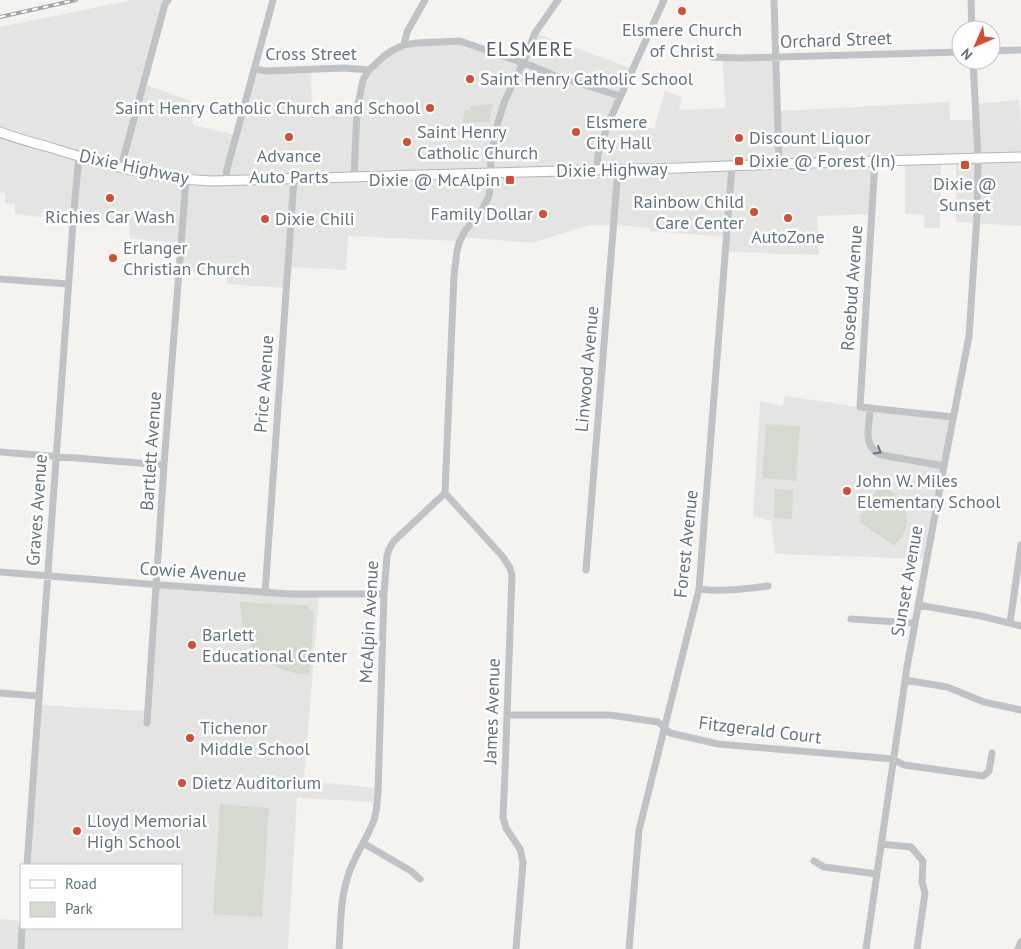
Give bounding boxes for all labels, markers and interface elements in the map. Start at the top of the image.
marker: Elsmere Church of Christ [676,5,688,17]
place label: Elsmere Church of Christ [622,18,742,62]
north arrow [951,20,1001,70]
street label: Orchard Street [780,26,892,53]
district label: ELSMERE [486,36,574,62]
street label: Cross Street [265,42,357,65]
text: N [957,45,976,64]
place label: Saint Henry Catholic School [480,67,694,90]
marker: Saint Henry Catholic School [464,73,476,85]
place label: Saint Henry Catholic Church and School [115,96,421,119]
marker: Saint Henry Catholic Church and School [424,102,436,114]
place label: Elsmere City Hall [586,110,652,154]
place label: Saint Henry Catholic Church [417,120,538,164]
marker: Elsmere City Hall [570,126,582,138]
place label: Discount Liquor [749,126,870,149]
marker: Advance Auto Parts [283,131,295,143]
marker: Discount Liquor [733,132,745,144]
marker: Saint Henry Catholic Church [401,136,413,148]
street label: Dixie Highway [77,144,192,189]
place label: Advance Auto Parts [249,144,329,188]
place label: Dixie @ Forest (In) [749,149,895,172]
marker: Dixie @ Forest (In) [733,155,745,167]
street label: Dixie Highway [556,157,669,182]
marker: Dixie @ Sunset [959,159,971,171]
place label: Dixie @ McAlpin [369,168,500,191]
place label: Dixie @ Sunset [933,172,997,216]
marker: Dixie @ McAlpin [504,174,516,186]
place label: Rainbow Child Care Center [633,190,744,234]
marker: Richies Car Wash [104,192,116,204]
place label: Family Dollar [431,202,533,225]
place label: Richies Car Wash [45,205,175,228]
marker: Rainbow Child Care Center [748,206,760,218]
place label: Dixie Chili [275,207,355,230]
marker: Family Dollar [537,208,549,220]
marker: AutoZone [782,212,794,224]
marker: Dixie Chili [259,213,271,225]
street label: Rosebud Avenue [836,224,867,351]
place label: AutoZone [751,225,825,248]
place label: Erlanger Christian Church [123,236,250,280]
marker: Erlanger Christian Church [107,252,119,264]
street label: Linwood Avenue [570,305,603,433]
street label: Price Avenue [249,334,278,433]
street label: Bartlett Avenue [135,391,166,511]
one-way arrow [873,445,882,455]
street label: Graves Avenue [21,453,52,566]
place label: John W. Miles Elementary School [856,469,1001,513]
marker: John W. Miles Elementary School [841,485,853,497]
street label: Forest Avenue [668,489,703,599]
street label: Sunset Avenue [885,524,928,638]
street label: Cowie Avenue [139,556,247,587]
street label: McAlpin Avenue [354,560,383,684]
place label: Barlett Educational Center [202,623,347,667]
marker: Barlett Educational Center [186,639,198,651]
street label: James Avenue [478,658,505,765]
street label: Fitzgerald Court [697,711,823,748]
place label: Tichenor Middle School [200,716,310,760]
marker: Tichenor Middle School [184,732,196,744]
place label: Dietz Auditorium [192,771,321,794]
marker: Dietz Auditorium [176,777,188,789]
place label: Lloyd Memorial High School [87,809,207,853]
marker: Lloyd Memorial High School [71,825,83,837]
legend [20,864,182,929]
text: Road [65,874,97,893]
text: Park [65,899,93,918]

